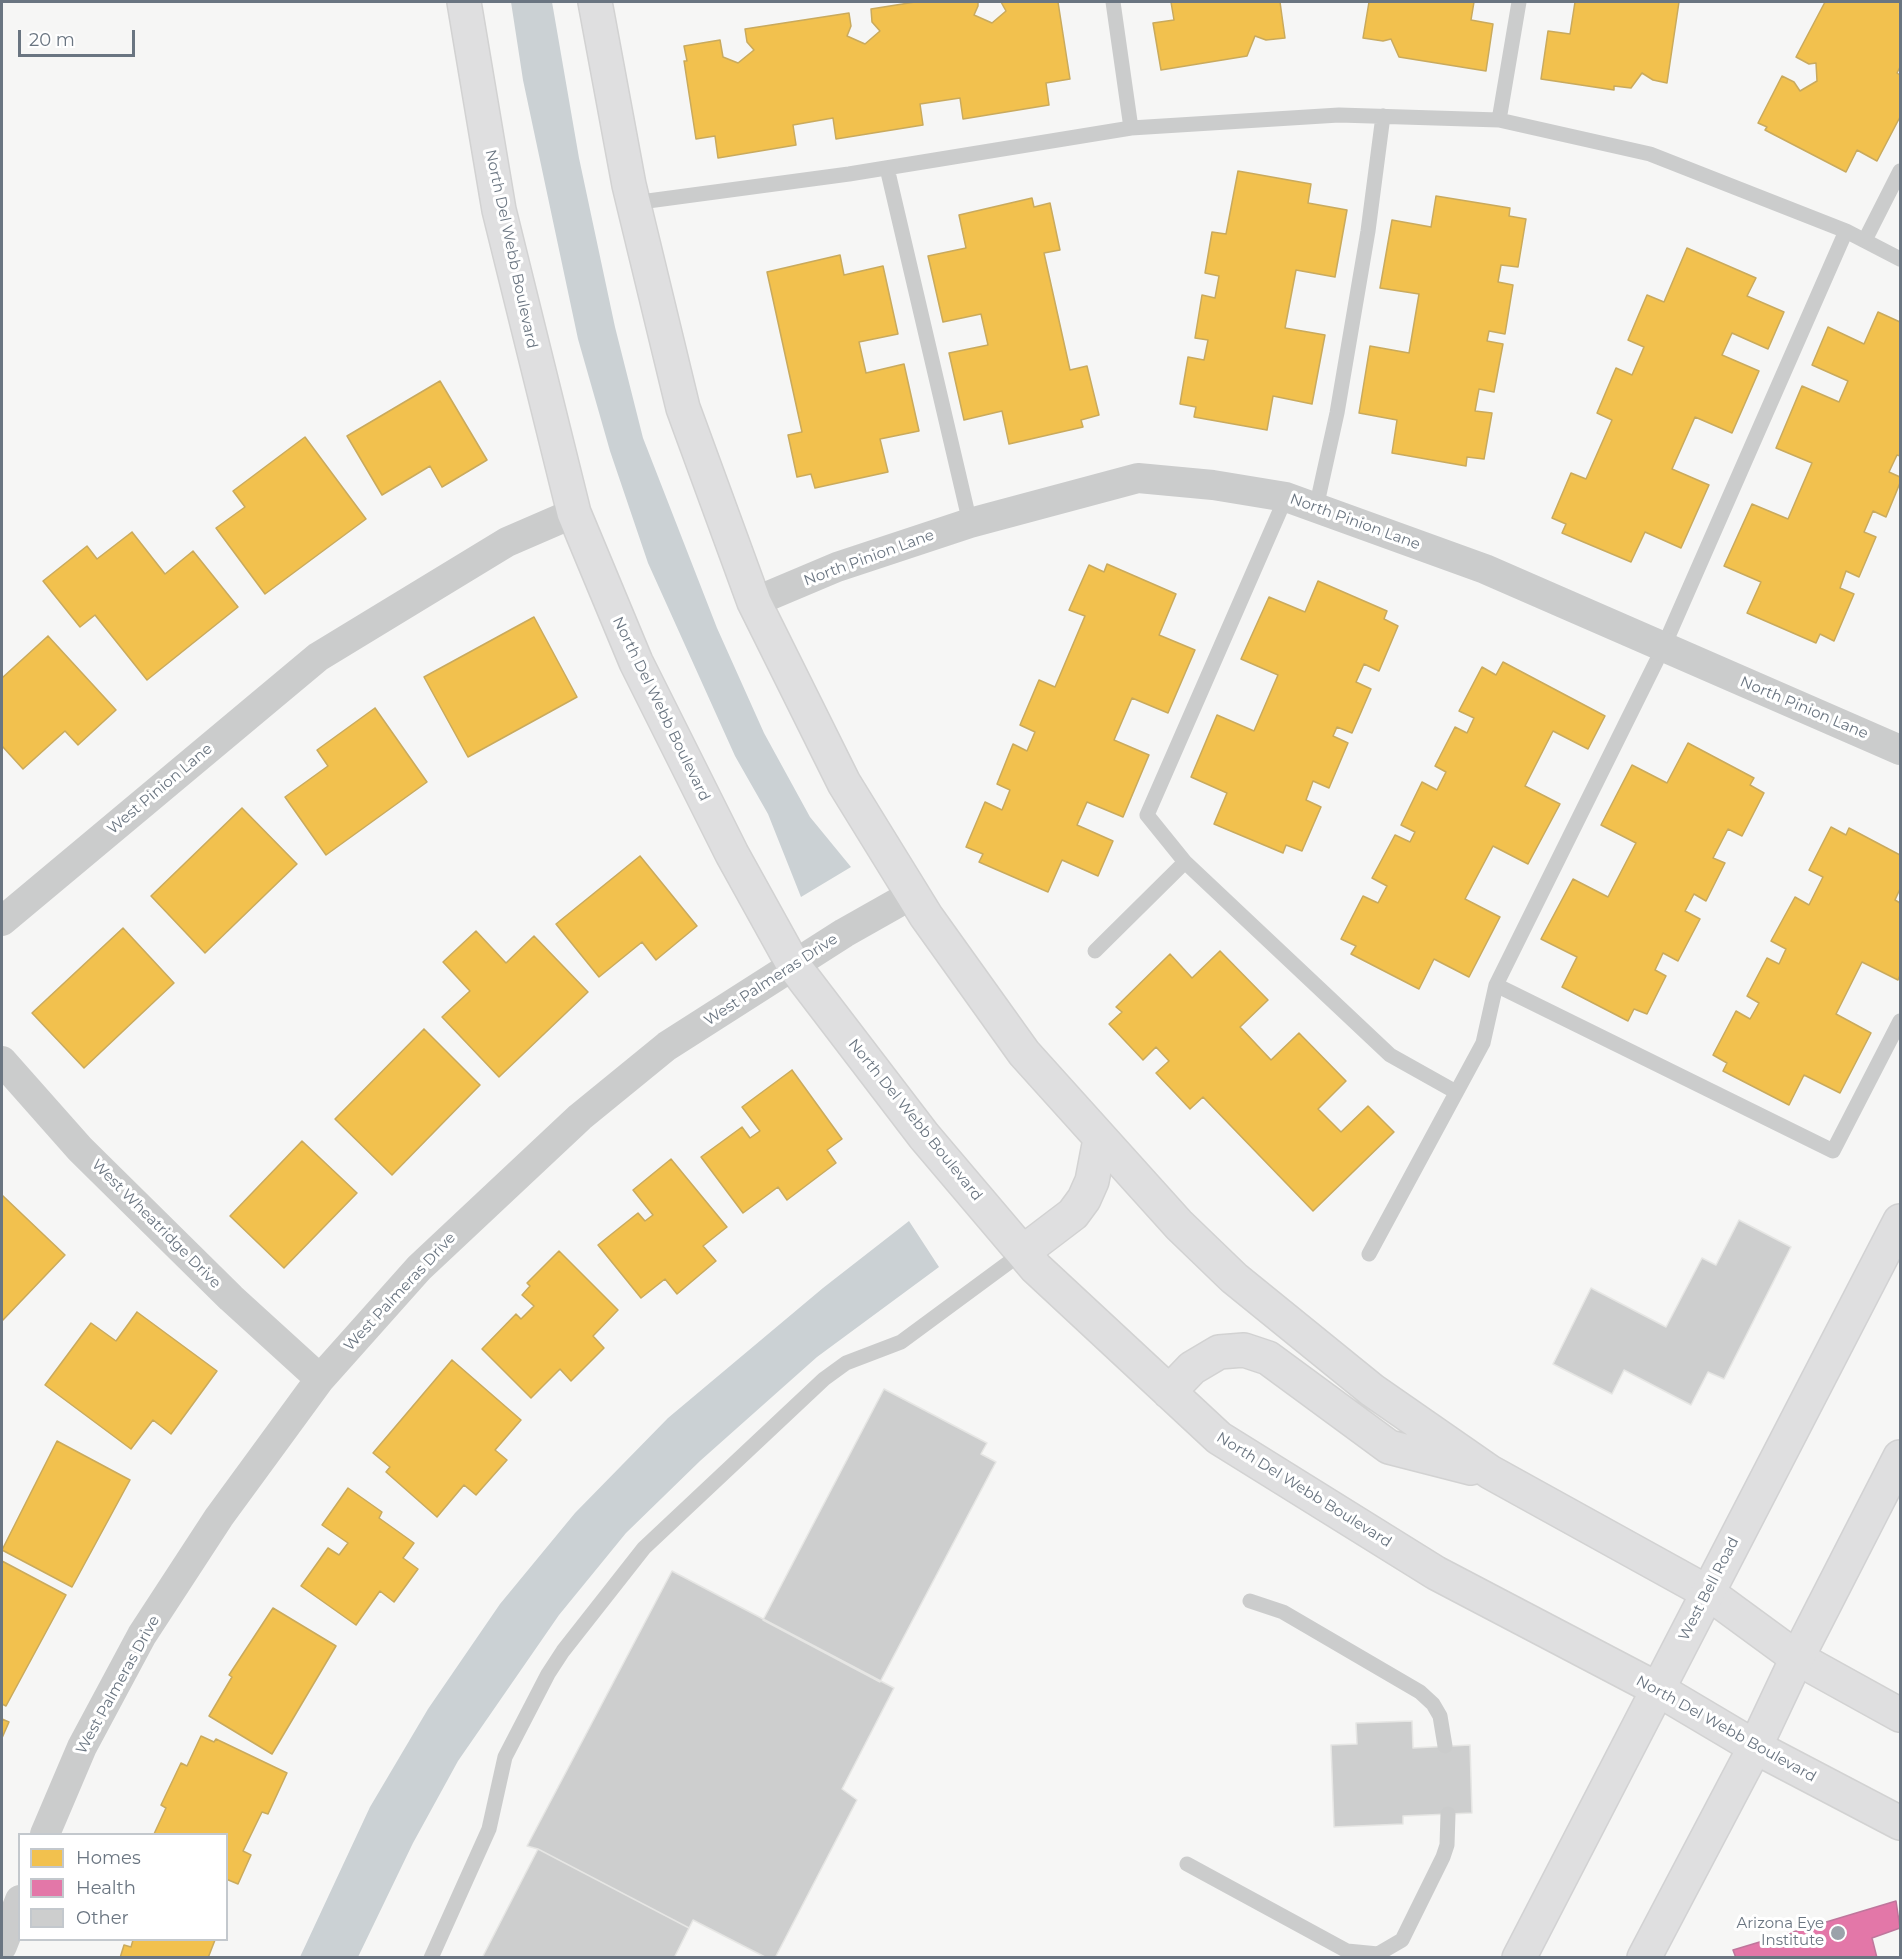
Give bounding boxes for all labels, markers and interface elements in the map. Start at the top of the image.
scale bar [21,18,138,56]
text: 20 m [29,29,75,51]
street label: North Del Webb Boulevard [481,148,541,350]
street label: North Pinion Lane [1287,490,1423,554]
street label: North Pinion Lane [801,526,937,590]
street label: North Del Webb Boulevard [608,614,714,804]
street label: North Pinion Lane [1737,673,1871,743]
street label: West Pinion Lane [104,740,216,838]
street label: West Palmeras Drive [701,930,841,1030]
street label: North Del Webb Boulevard [844,1035,986,1205]
street label: West Wheatridge Drive [88,1156,224,1292]
street label: West Palmeras Drive [340,1229,460,1355]
street label: North Del Webb Boulevard [1213,1429,1395,1551]
street label: West Bell Road [1675,1534,1743,1644]
street label: West Palmeras Drive [72,1613,164,1757]
street label: North Del Webb Boulevard [1633,1672,1819,1786]
legend [18,1833,228,1941]
text: Homes [76,1847,141,1869]
text: Health [76,1877,136,1899]
text: Other [76,1907,129,1929]
place label: Arizona Eye Institute [1736,1915,1824,1950]
marker: Arizona Eye Institute [1829,1924,1847,1942]

